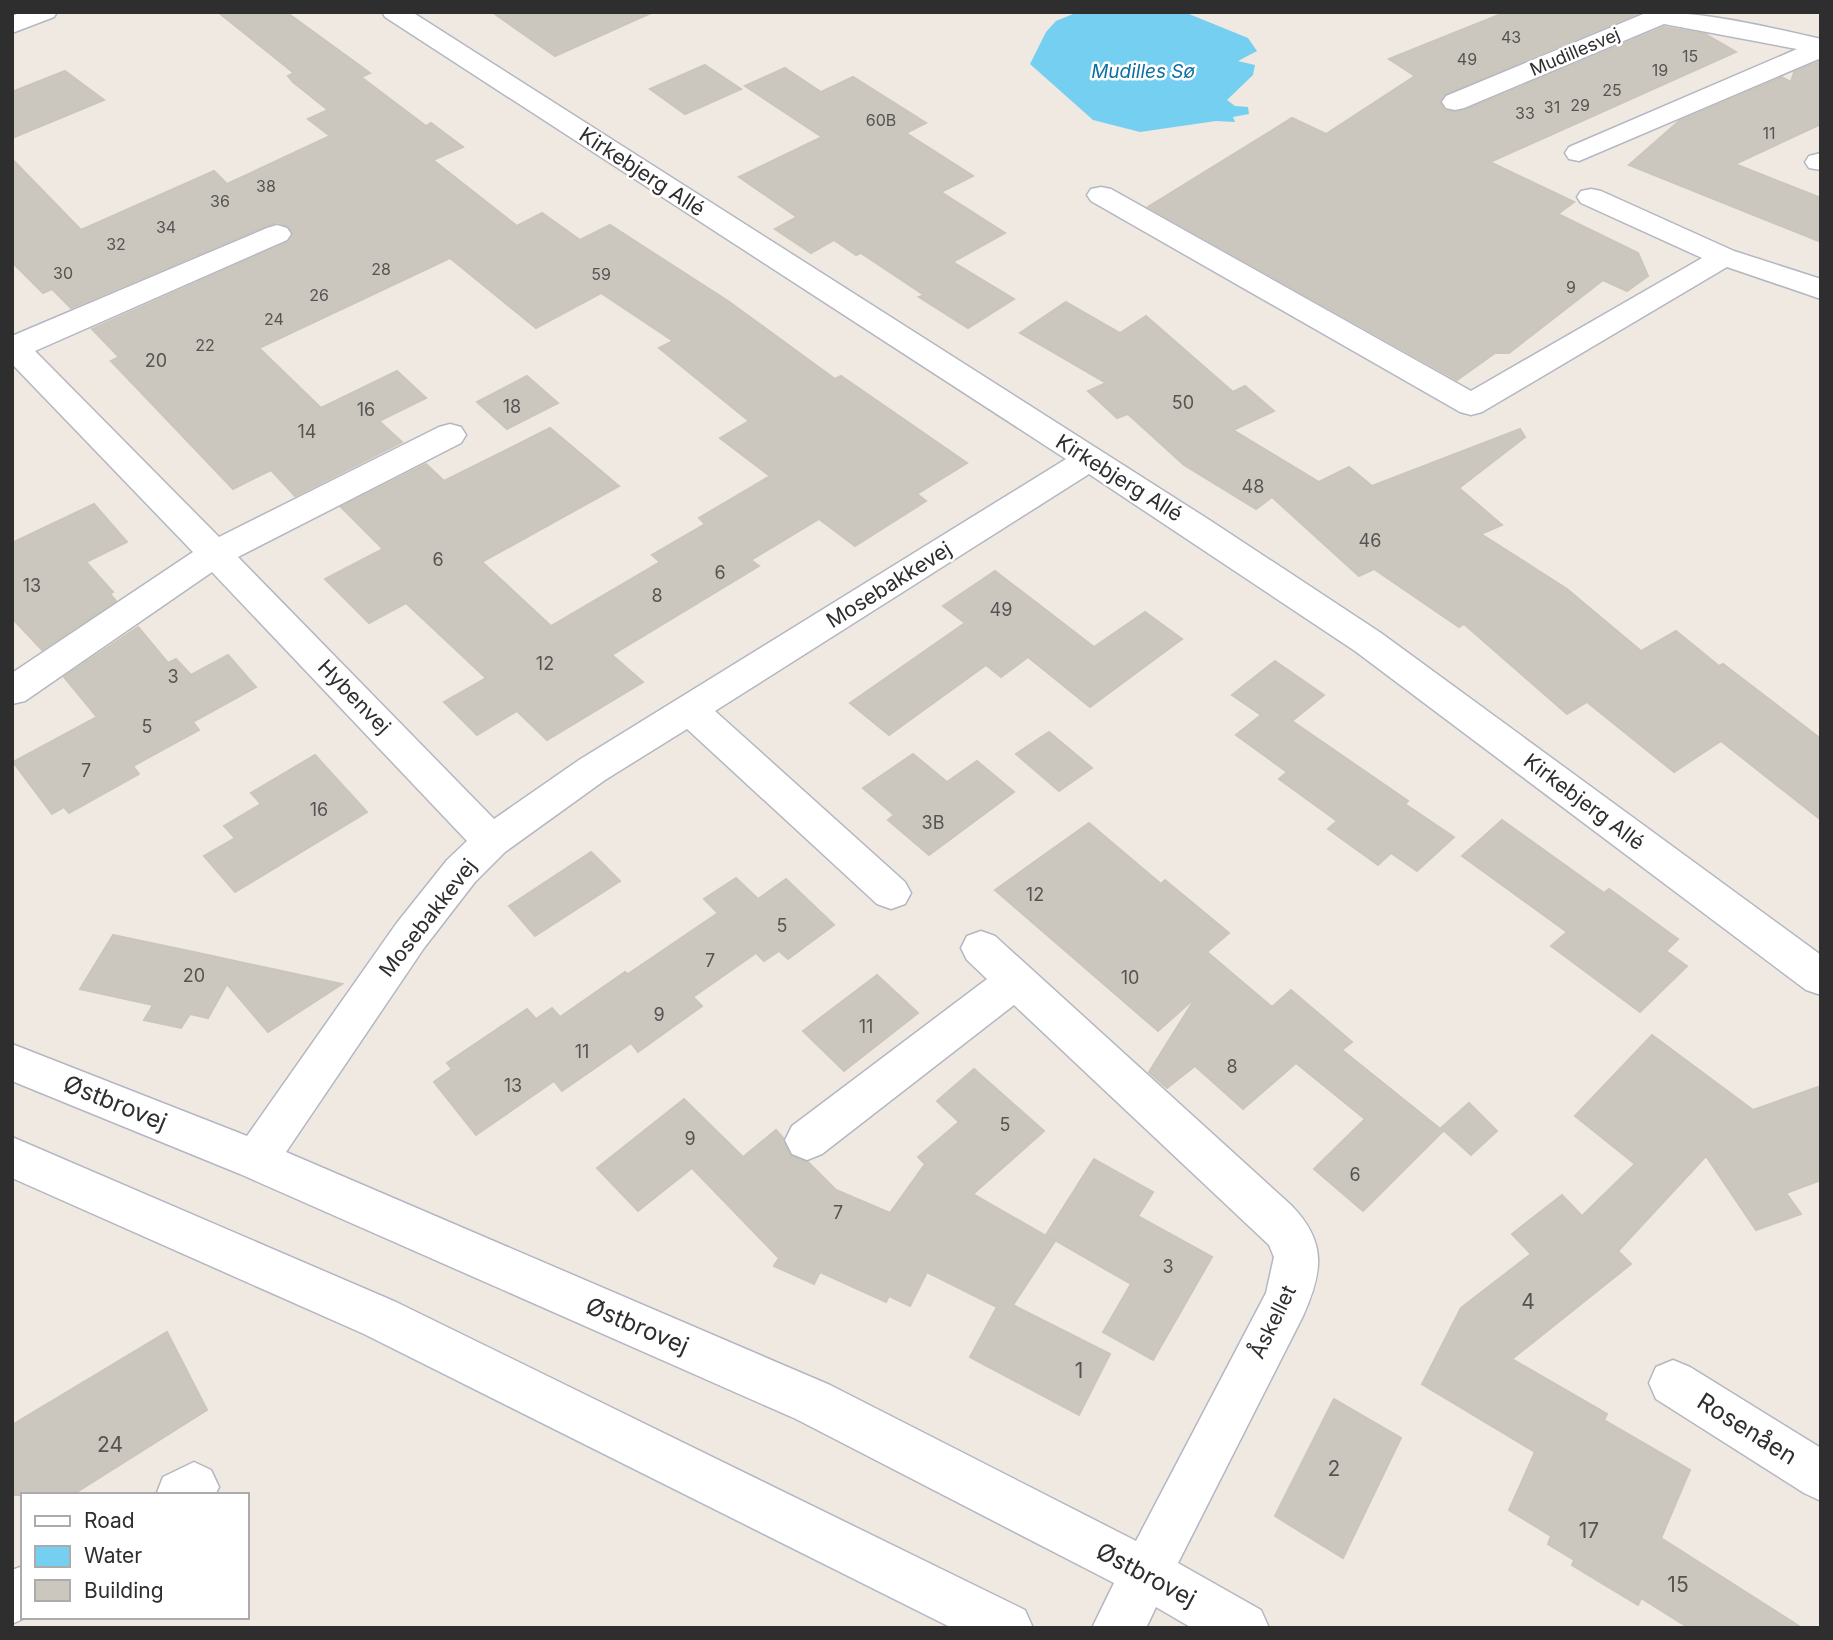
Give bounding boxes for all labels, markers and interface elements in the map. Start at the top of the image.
street label: Mudillesvej [1527,23,1623,80]
house number: 43 [1501,27,1521,47]
house number: 15 [1682,46,1698,66]
house number: 49 [1457,49,1477,69]
water label: Mudilles Sø [1091,60,1195,83]
house number: 19 [1652,60,1668,80]
house number: 25 [1602,80,1622,100]
house number: 29 [1570,95,1590,115]
house number: 31 [1544,97,1560,117]
house number: 33 [1515,103,1535,123]
house number: 60B [866,110,896,130]
street label: Kirkebjerg Allé [575,122,710,221]
house number: 11 [1762,123,1776,143]
house number: 38 [256,176,276,196]
house number: 36 [210,191,230,211]
house number: 34 [156,217,176,237]
house number: 32 [106,234,126,254]
house number: 28 [371,259,391,279]
house number: 30 [53,263,73,283]
house number: 59 [591,264,611,284]
house number: 9 [1566,277,1576,297]
house number: 26 [309,285,329,305]
house number: 24 [264,309,284,329]
house number: 22 [195,335,215,355]
house number: 20 [145,350,167,371]
house number: 50 [1172,392,1194,413]
house number: 18 [503,396,521,417]
house number: 16 [357,399,375,420]
house number: 14 [298,421,316,442]
street label: Kirkebjerg Allé [1051,429,1187,526]
house number: 48 [1242,476,1264,497]
house number: 46 [1359,530,1381,551]
street label: Mosebakkevej [822,536,956,633]
house number: 6 [432,549,444,570]
house number: 6 [714,562,726,583]
house number: 13 [23,575,41,596]
house number: 8 [651,585,663,606]
house number: 49 [990,599,1012,620]
house number: 12 [536,653,554,674]
street label: Hybenvej [313,654,396,739]
house number: 3 [167,666,179,687]
house number: 5 [142,716,152,737]
street label: Kirkebjerg Allé [1519,748,1650,855]
house number: 7 [81,760,91,781]
house number: 16 [310,799,328,820]
house number: 3B [922,812,944,833]
street label: Mosebakkevej [374,854,481,982]
house number: 12 [1026,884,1044,905]
house number: 5 [777,915,787,936]
house number: 7 [705,950,715,971]
house number: 20 [183,965,205,986]
house number: 10 [1121,967,1139,988]
house number: 9 [653,1004,665,1025]
house number: 11 [859,1016,873,1037]
house number: 11 [575,1041,589,1062]
house number: 8 [1226,1056,1238,1077]
street label: Østbrovej [59,1069,171,1136]
house number: 13 [504,1075,522,1096]
house number: 5 [1000,1114,1010,1135]
house number: 9 [684,1128,696,1149]
house number: 6 [1349,1164,1361,1185]
house number: 7 [833,1202,843,1223]
house number: 3 [1162,1256,1174,1277]
street label: Åskellet [1242,1280,1301,1362]
house number: 4 [1521,1289,1535,1314]
street label: Østbrovej [581,1291,693,1360]
house number: 1 [1075,1358,1083,1383]
street label: Rosenåen [1692,1387,1802,1471]
house number: 24 [97,1432,123,1457]
house number: 2 [1328,1456,1340,1481]
legend [21,1493,248,1619]
text: Road [84,1508,135,1533]
house number: 17 [1579,1518,1599,1543]
street label: Østbrovej [1091,1536,1201,1613]
text: Water [84,1543,142,1568]
house number: 15 [1667,1572,1689,1597]
text: Building [84,1578,164,1603]

